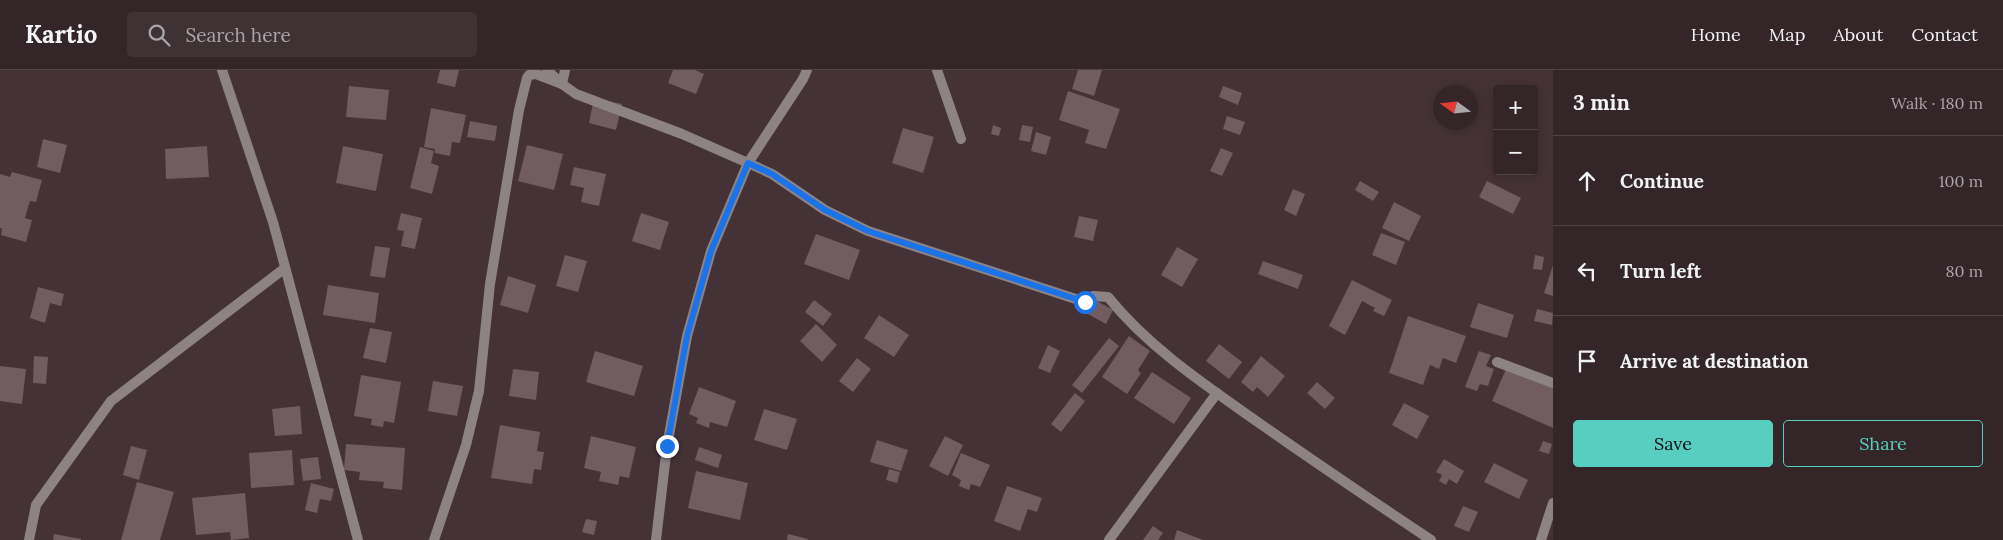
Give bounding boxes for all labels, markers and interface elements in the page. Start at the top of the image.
search box [127,12,477,57]
text: Kartio [25,19,97,50]
icon: search [145,21,173,49]
text: Search here [185,23,291,47]
text: Home [1691,23,1741,46]
text: Map [1769,23,1805,46]
text: About [1833,23,1883,46]
text: Contact [1911,23,1978,46]
north arrow [1433,85,1478,130]
map controls [1493,85,1538,175]
button: + [1493,85,1538,130]
text: 3 min [1573,89,1630,116]
text: Walk · 180 m [1891,93,1983,113]
button: − [1493,130,1538,175]
icon: ahead [1573,167,1601,195]
text: Continue [1620,169,1704,193]
text: 100 m [1939,171,1983,191]
icon: left [1573,257,1601,285]
text: Turn left [1620,259,1701,283]
text: 80 m [1946,261,1983,281]
route start [1074,291,1097,314]
icon: arrive [1573,347,1601,375]
text: Arrive at destination [1620,349,1809,373]
button: Save [1573,420,1773,467]
button: Share [1783,420,1983,467]
route end [656,435,679,458]

